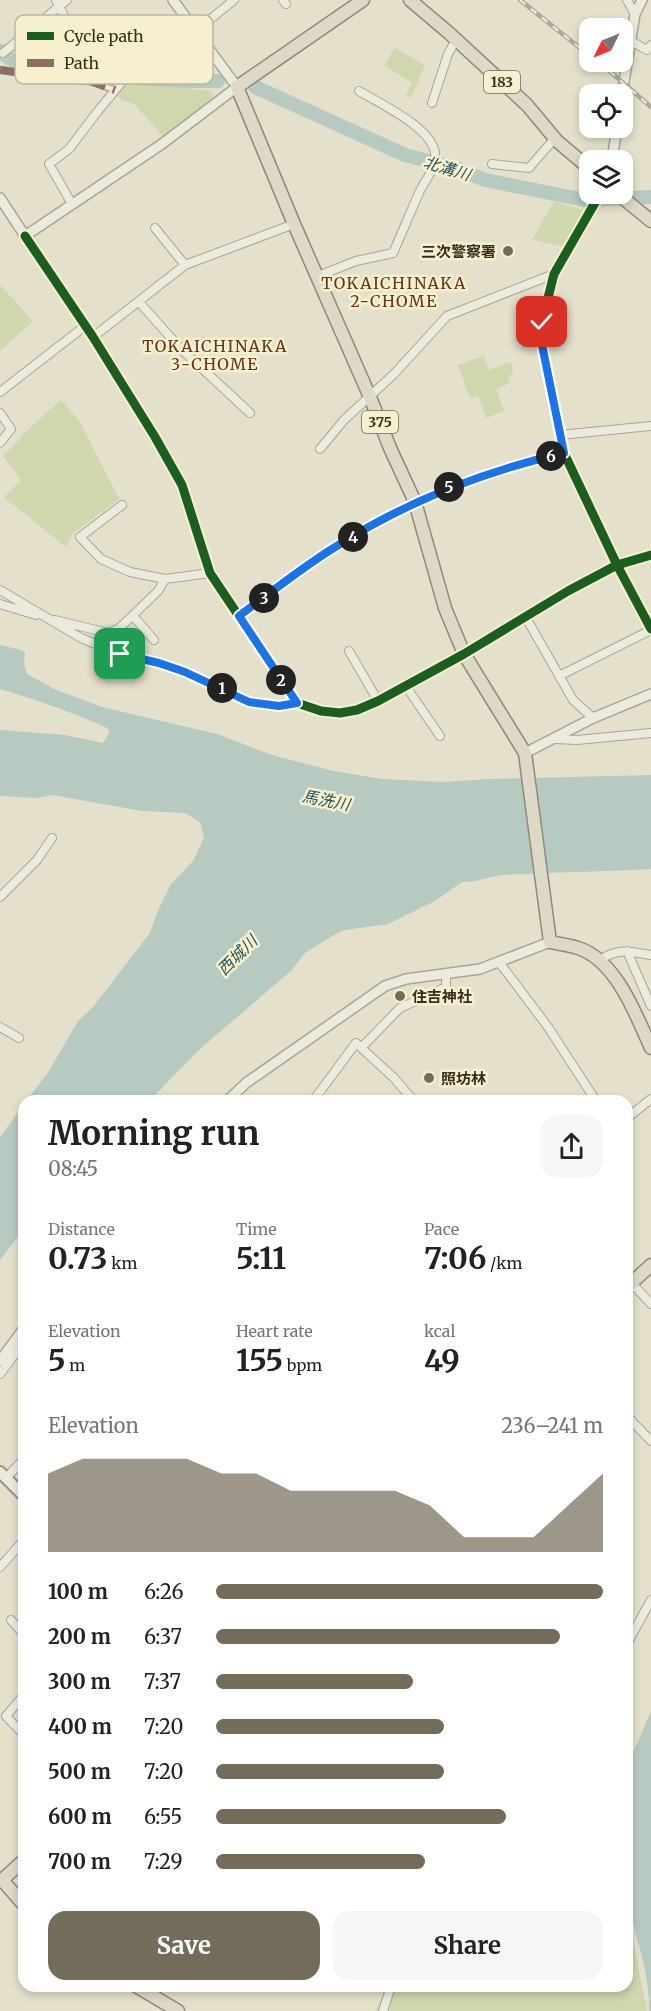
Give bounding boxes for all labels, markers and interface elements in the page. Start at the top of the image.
legend [15,15,213,84]
north arrow [579,18,633,72]
map controls [579,18,633,204]
text: Cycle path [64,26,144,46]
text: Path [64,53,100,73]
road number: 183 [484,71,520,93]
button: locate [579,84,633,138]
button: layers [579,150,633,204]
water label: 北溝川 [421,151,475,185]
place label: 三次警察署 [421,242,496,261]
marker: 三次警察署 [501,244,515,258]
district label: TOKAICHINAKA 2-CHOME [321,273,467,311]
pin [516,296,567,347]
icon: check [525,305,558,338]
district label: TOKAICHINAKA 3-CHOME [142,336,288,374]
road number: 375 [362,411,398,433]
pin: 6 [536,441,566,471]
text: 6 [546,446,556,466]
pin: 5 [434,472,464,502]
text: 5 [444,477,454,497]
pin: 4 [338,522,368,552]
text: 4 [348,527,358,547]
pin: 3 [249,583,279,613]
text: 3 [259,588,269,608]
pin [94,628,145,679]
icon: arrive [103,637,136,670]
pin: 2 [266,665,296,695]
text: 2 [276,670,286,690]
pin: 1 [207,673,237,703]
text: 1 [218,678,226,698]
water label: 馬洗川 [301,786,353,815]
water label: 西城川 [213,930,262,979]
place label: 住吉神社 [412,987,472,1006]
marker: 住吉神社 [393,989,407,1003]
place label: 照坊林 [441,1069,486,1088]
marker: 照坊林 [422,1071,436,1085]
text: Morning run [48,1113,259,1154]
button: share [540,1115,603,1178]
text: 08:45 [48,1156,98,1181]
text: Distance [48,1219,115,1239]
text: Time [236,1219,277,1239]
text: Pace [424,1219,459,1239]
text: 0.73 [48,1239,108,1277]
text: 5:11 [236,1239,286,1277]
text: 7:06 [424,1239,486,1277]
text: km [108,1253,137,1273]
text: /km [486,1253,522,1273]
text: Elevation [48,1321,121,1341]
text: Heart rate [236,1321,313,1341]
text: kcal [424,1321,455,1341]
text: 5 [48,1341,66,1379]
text: 155 [236,1341,283,1379]
text: 49 [424,1341,460,1379]
text: m [66,1355,85,1375]
text: bpm [283,1355,322,1375]
text: Elevation [48,1413,139,1438]
text: 236–241 m [501,1413,603,1438]
text: 100 m [48,1579,108,1604]
text: 6:26 [144,1579,184,1604]
text: 200 m [48,1624,111,1649]
text: 6:37 [144,1624,182,1649]
text: 300 m [48,1669,111,1694]
text: 7:37 [144,1669,181,1694]
text: 400 m [48,1714,112,1739]
text: 7:20 [144,1714,183,1739]
text: 500 m [48,1759,111,1784]
text: 7:20 [144,1759,183,1784]
text: 600 m [48,1804,112,1829]
text: 6:55 [144,1804,182,1829]
text: 700 m [48,1849,111,1874]
text: 7:29 [144,1849,183,1874]
button: Save [48,1911,320,1980]
button: Share [332,1911,603,1980]

